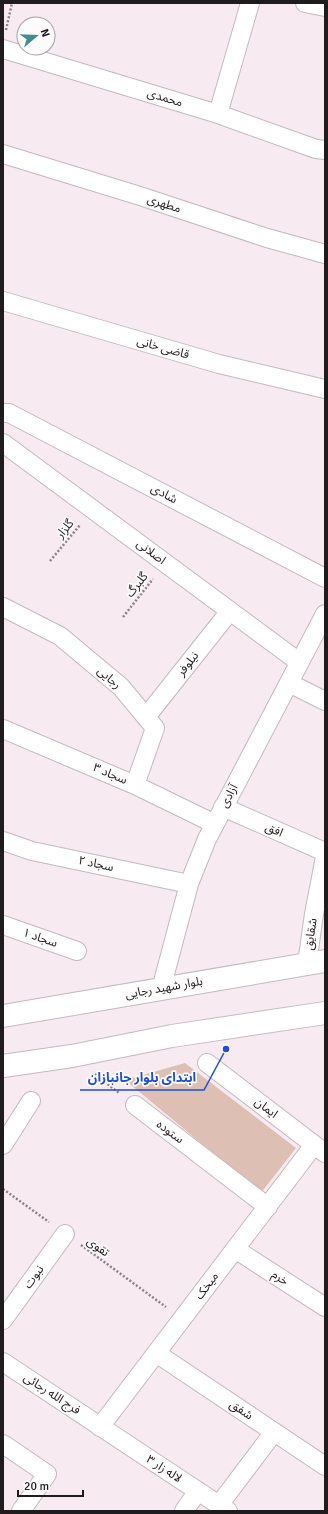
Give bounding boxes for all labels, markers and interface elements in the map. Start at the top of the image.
north arrow [16,16,56,56]
text: N [38,27,52,39]
street label: محمدی [145,86,185,110]
street label: مطهری [145,191,183,217]
street label: قاضی خانی [135,333,191,363]
street label: شادی [148,481,180,507]
street label: گلزار [52,516,78,542]
street label: اصلانی [133,536,169,568]
street label: گلبرگ [123,569,152,600]
street label: نیلوفر [173,649,202,680]
street label: رجایی [94,664,124,692]
street label: سجاد ۳ [91,760,129,788]
street label: آزادی [217,781,242,810]
street label: افق [263,820,285,841]
street label: سجاد ۲ [77,853,115,875]
street label: شقایق [301,917,321,951]
street label: سجاد ۱ [21,925,59,951]
street label: بلوار شهید رجایی [124,974,204,1002]
callout: ابتدای بلوار جانبازان [80,1065,204,1090]
text: ابتدای بلوار جانبازان [88,1070,196,1086]
street label: ایمان [251,1094,281,1122]
street label: ستوده [153,1117,187,1147]
street label: تقوی [84,1234,113,1260]
street label: نبوت [21,1263,47,1291]
street label: خرم [268,1267,291,1290]
street label: میخک [192,1269,222,1303]
street label: فرج الله رجائی [20,1370,83,1419]
street label: شفق [226,1397,256,1423]
street label: لاله زار ۳ [143,1452,185,1486]
scale bar [18,1472,83,1498]
text: 20 m [24,1479,49,1494]

